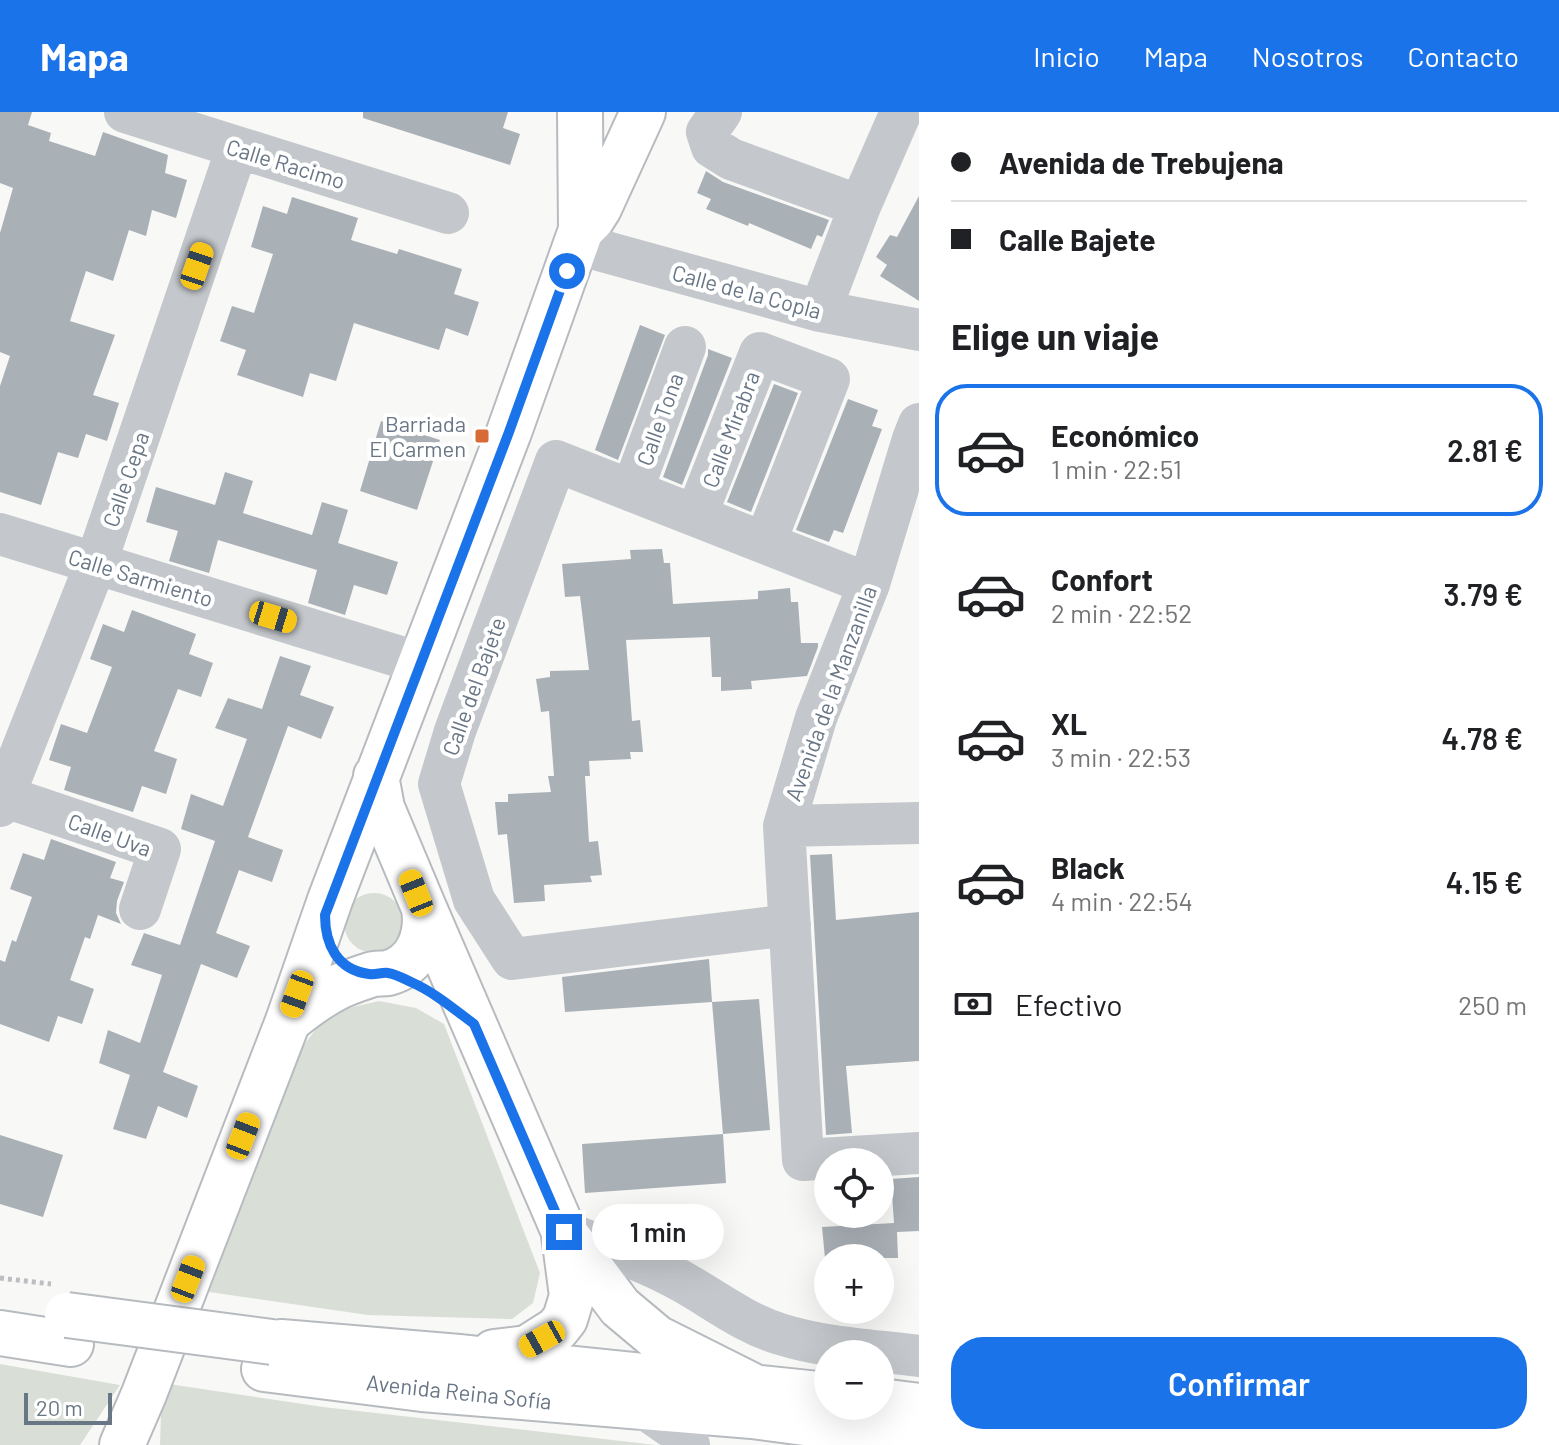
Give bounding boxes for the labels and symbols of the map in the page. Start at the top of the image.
street label: Calle Racimo [224,133,348,193]
car [178,239,216,293]
route start [549,253,585,289]
street label: Calle de la Copla [670,259,824,323]
street label: Calle Mirabra [696,367,764,491]
street label: Calle Tona [630,369,688,469]
place label: Barriada El Carmen [369,410,466,461]
marker: Barriada El Carmen [473,427,491,445]
street label: Calle Cepa [97,428,153,530]
street label: Calle Sarmiento [66,543,216,611]
street label: Avenida de la Manzanilla [779,582,881,804]
car [247,599,299,635]
street label: Calle del Bajete [436,613,510,759]
street label: Calle Uva [65,807,155,861]
car [396,866,436,920]
car [278,967,316,1021]
car [223,1109,263,1163]
callout: 1 min [592,1204,724,1260]
route end [546,1214,582,1250]
car [168,1252,208,1306]
car [515,1317,569,1361]
street label: Avenida Reina Sofía [365,1368,553,1414]
scale bar [24,1389,112,1425]

